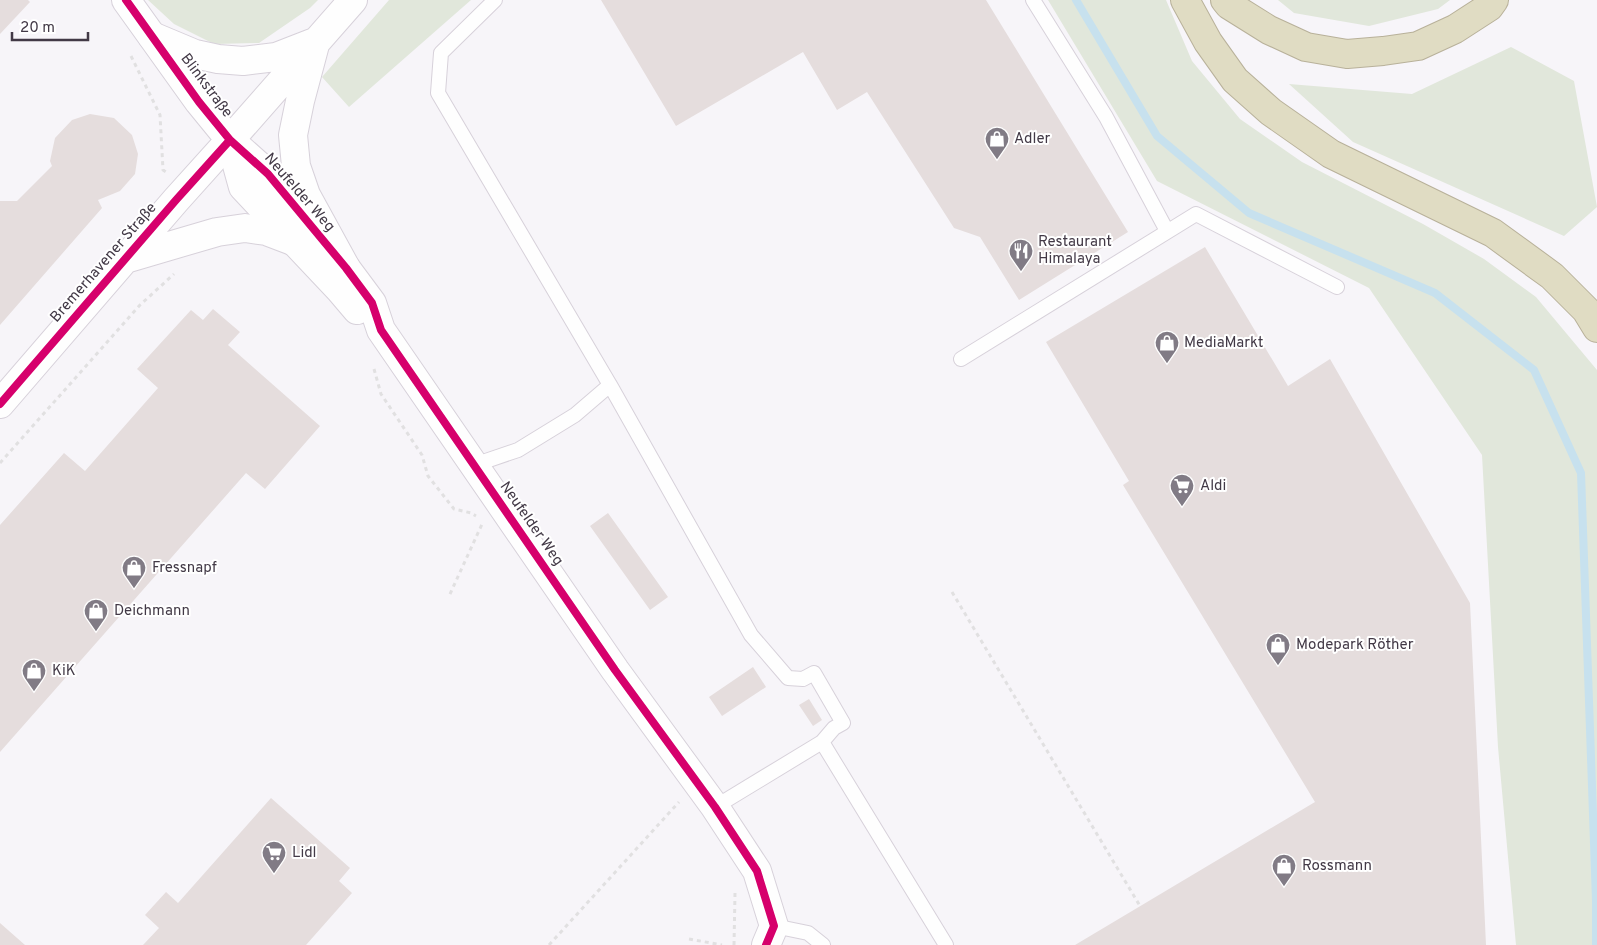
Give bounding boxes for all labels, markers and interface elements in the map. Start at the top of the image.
scale bar [12,10,89,42]
text: 20 m [20,19,55,38]
street label: Blinkstraße [176,50,236,122]
shop icon: Adler [984,126,1010,160]
place label: Adler [1014,130,1051,149]
street label: Neufelder Weg [259,150,339,236]
street label: Bremerhavener Straße [47,199,161,327]
place label: Restaurant Himalaya [1038,233,1112,269]
restaurant icon: Restaurant Himalaya [1008,238,1034,272]
shop icon: MediaMarkt [1154,330,1180,364]
place label: MediaMarkt [1184,334,1264,353]
supermarket icon: Aldi [1169,473,1195,507]
place label: Aldi [1200,477,1226,496]
street label: Neufelder Weg [495,478,567,570]
shop icon: Fressnapf [121,555,147,589]
place label: Fressnapf [152,559,217,578]
shop icon: Deichmann [83,598,109,632]
place label: Deichmann [114,602,190,621]
shop icon: Modepark Röther [1265,632,1291,666]
place label: Modepark Röther [1296,636,1414,655]
shop icon: KiK [21,658,47,692]
place label: KiK [52,662,76,681]
supermarket icon: Lidl [261,840,287,874]
place label: Lidl [292,844,317,863]
shop icon: Rossmann [1271,853,1297,887]
place label: Rossmann [1302,857,1372,876]

